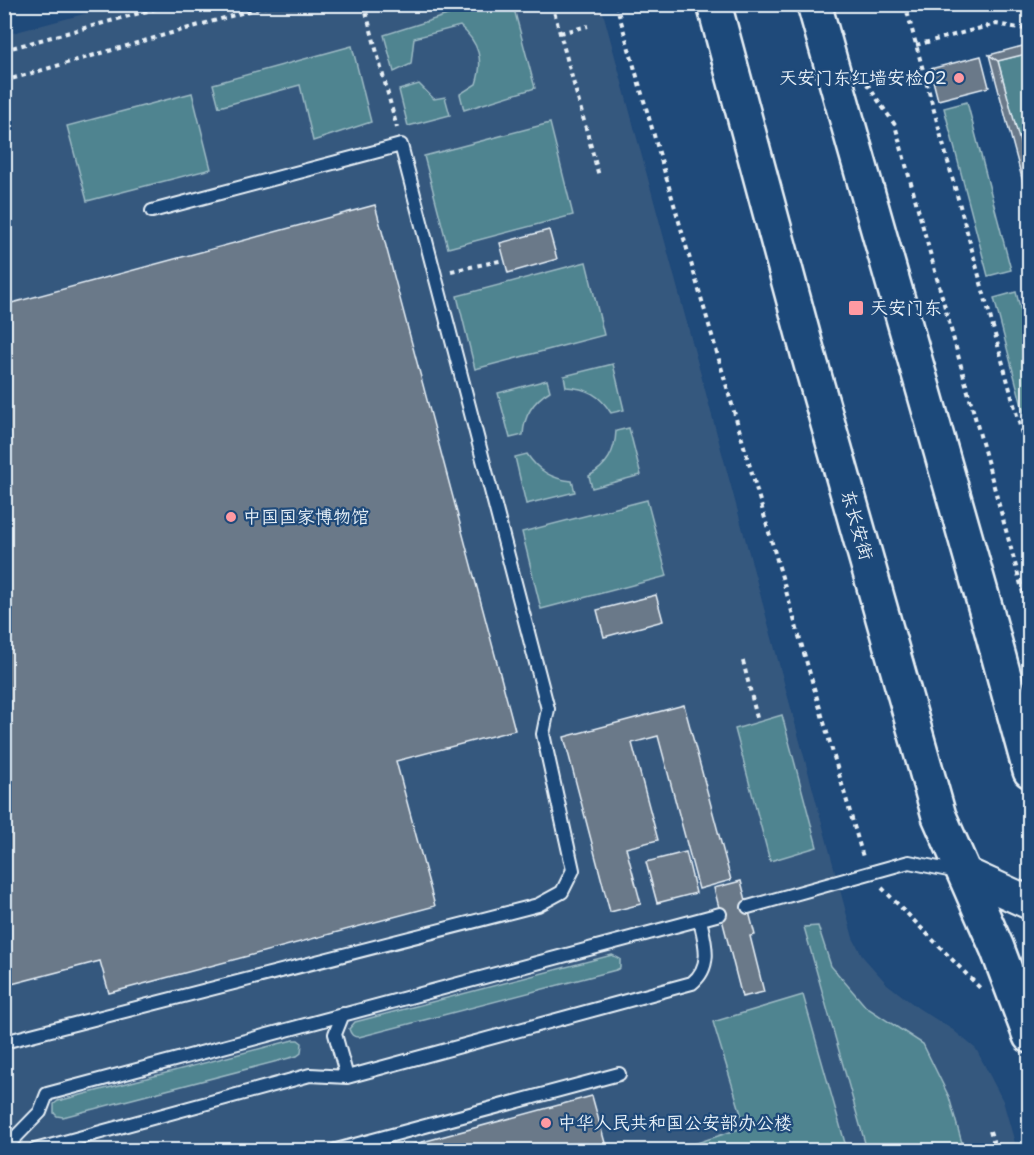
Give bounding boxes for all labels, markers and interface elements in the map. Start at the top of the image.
place label: 天安门东红墙安检02 [779,66,947,90]
marker: 天安门东红墙安检02 [952,71,966,85]
place label: 天安门东 [870,296,942,320]
marker: 天安门东 [847,299,865,317]
street label: 东长安街 [836,487,878,563]
place label: 中国国家博物馆 [243,505,369,529]
marker: 中国国家博物馆 [224,510,238,524]
place label: 中华人民共和国公安部办公楼 [558,1111,792,1135]
marker: 中华人民共和国公安部办公楼 [539,1116,553,1130]

